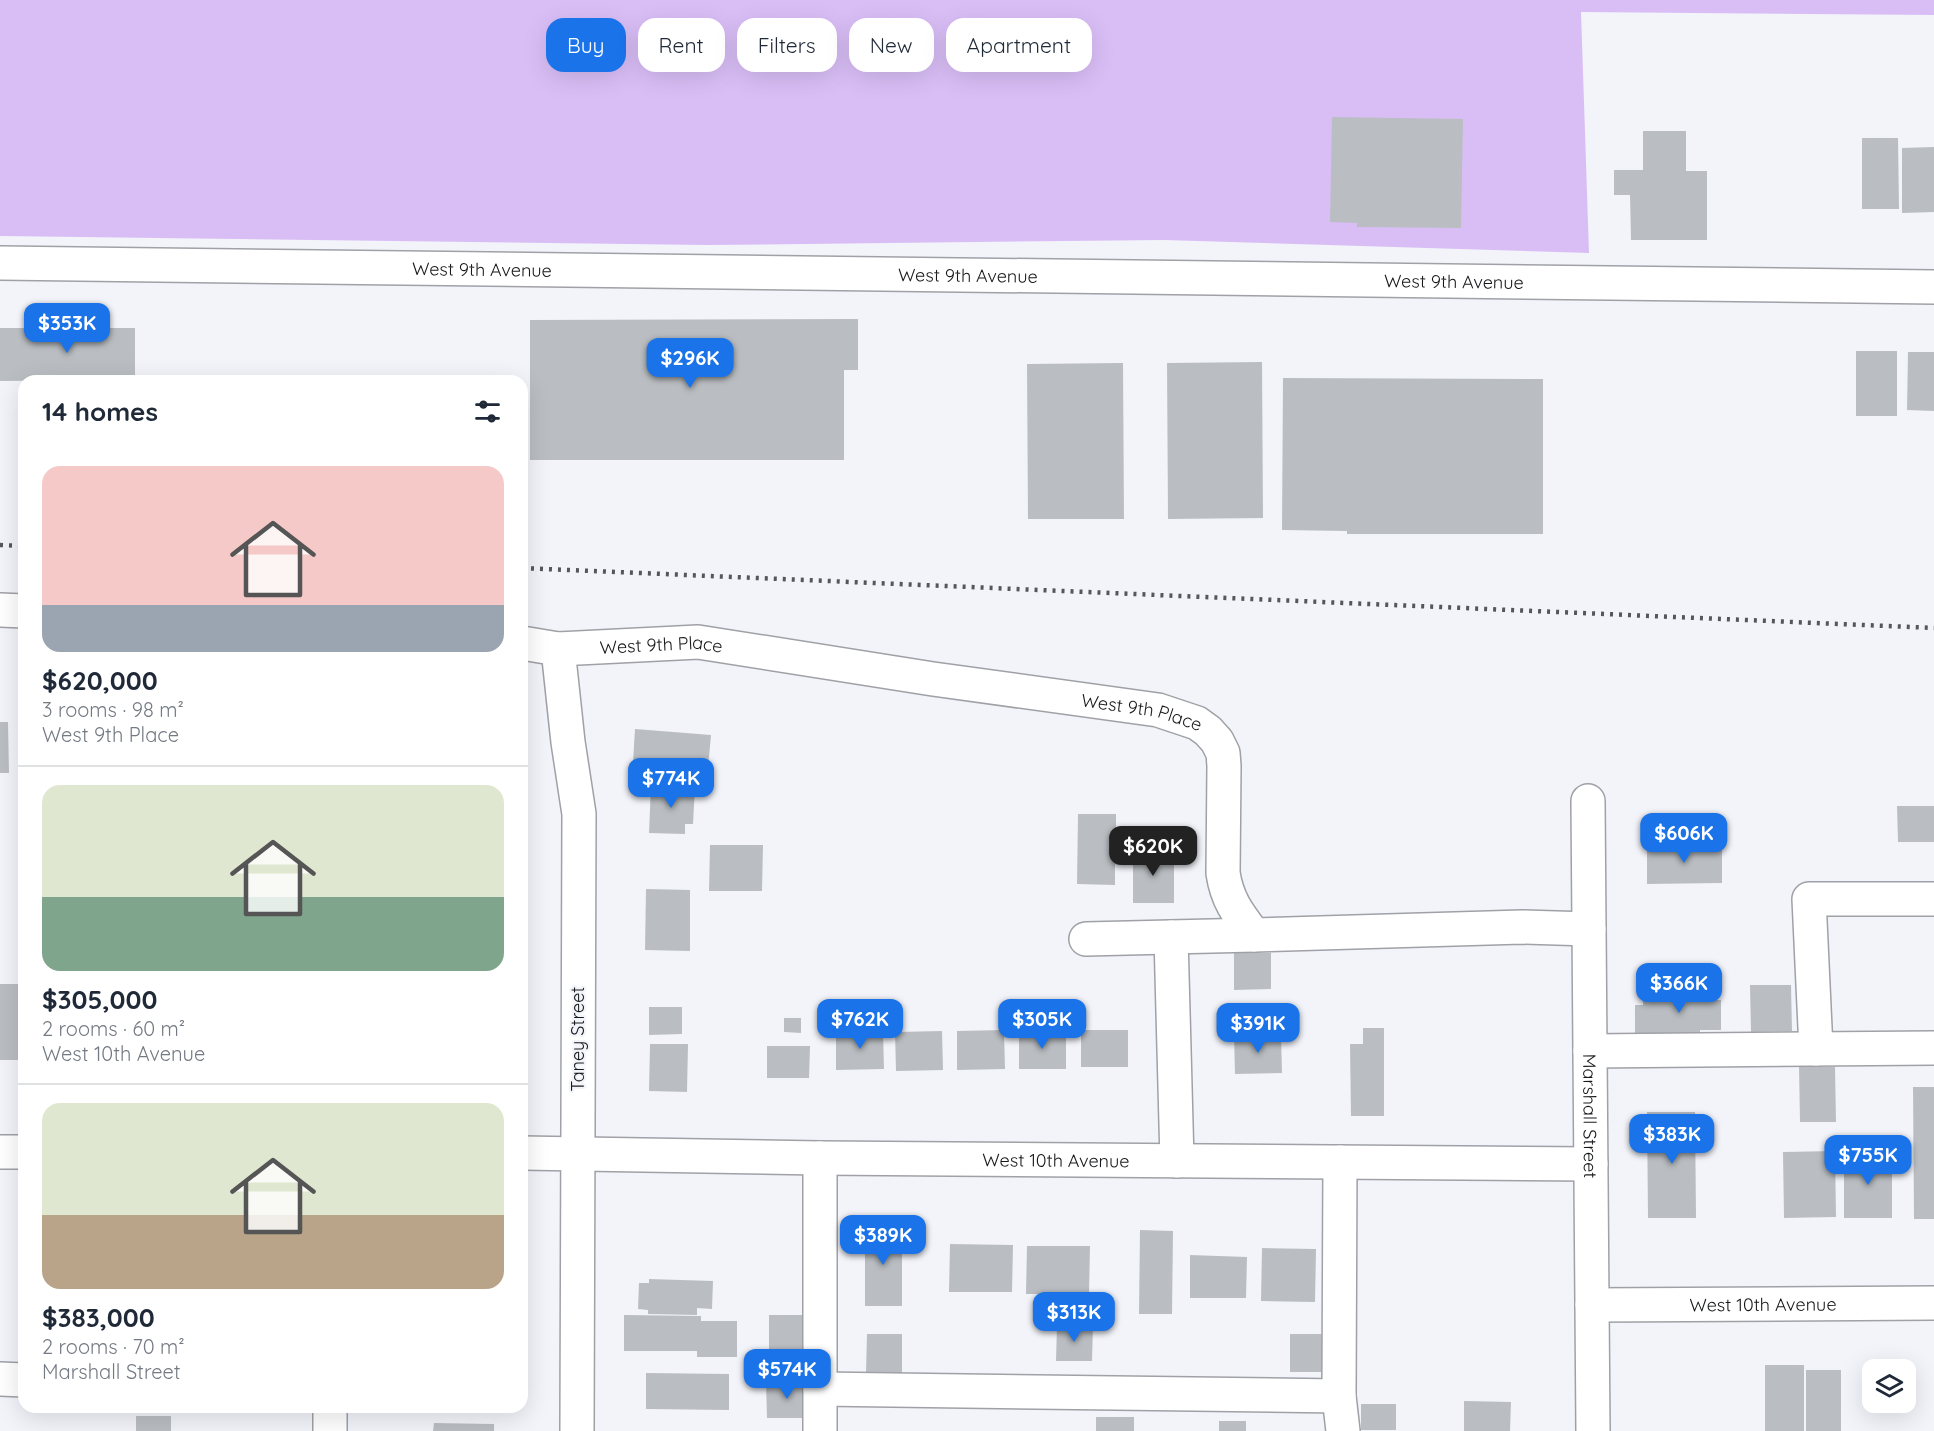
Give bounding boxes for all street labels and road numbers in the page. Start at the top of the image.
street label: West 9th Avenue [412,257,552,281]
street label: West 9th Avenue [898,263,1038,287]
street label: West 9th Avenue [1384,269,1524,293]
street label: West 9th Place [599,630,725,658]
street label: West 9th Place [1080,688,1205,735]
street label: Taney Street [566,987,589,1091]
street label: Marshall Street [1579,1054,1602,1178]
street label: West 10th Avenue [982,1148,1130,1172]
street label: West 10th Avenue [1689,1292,1837,1316]

